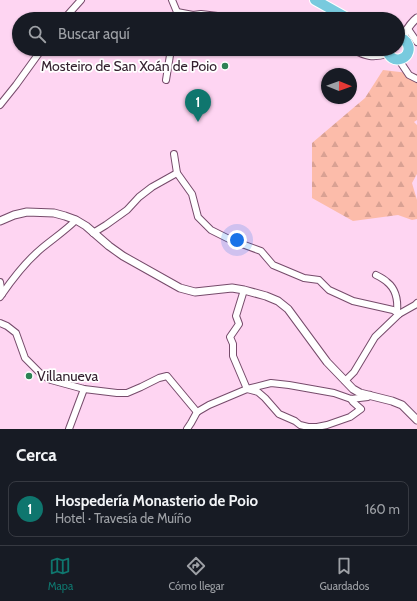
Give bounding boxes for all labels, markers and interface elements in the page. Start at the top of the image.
search box [12,12,405,56]
icon: search [26,23,48,45]
text: Buscar aquí [58,25,130,43]
place label: Mosteiro de San Xoán de Poio [41,57,217,75]
marker: Mosteiro de San Xoán de Poio [220,61,230,71]
north arrow [321,68,357,104]
pin: 1 [185,89,211,122]
your location [227,230,247,250]
place label: Villanueva [37,367,99,385]
marker: Villanueva [24,371,34,381]
text: Cerca [16,445,57,465]
text: Hospedería Monasterio de Poio [55,492,258,510]
text: 1 [28,501,32,517]
text: 160 m [365,501,400,517]
text: Hotel · Travesía de Muíño [55,510,191,526]
tab: Mapa [48,555,73,593]
tab: Cómo llegar [168,555,224,593]
tab: Guardados [320,555,369,593]

